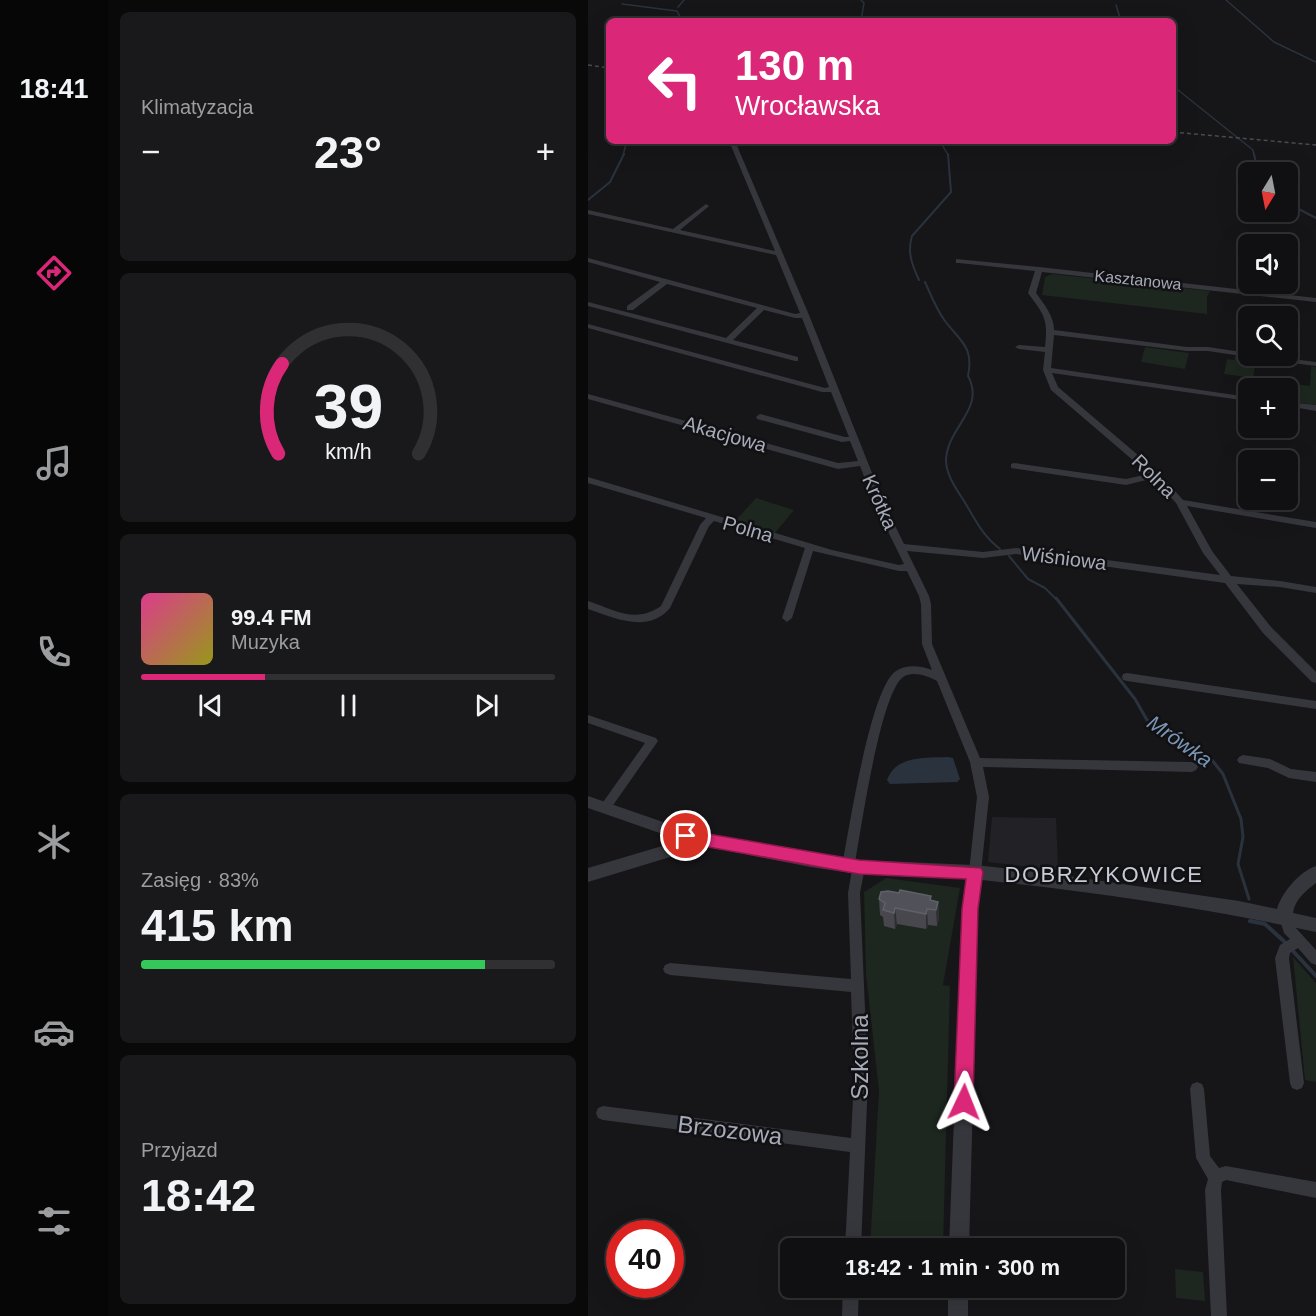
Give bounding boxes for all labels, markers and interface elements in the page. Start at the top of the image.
icon: left [636,42,714,120]
text: 130 m [735,42,854,89]
text: 18:41 [19,74,89,104]
text: Wrocławska [735,91,880,121]
text: Klimatyzacja [141,96,253,118]
text: 23° [314,127,382,178]
text: − [141,133,160,170]
text: + [536,133,555,170]
north arrow [1238,162,1298,222]
map controls [1238,162,1298,510]
button: sound [1238,234,1298,294]
icon: directions [33,252,75,294]
street label: Kasztanowa [1094,267,1182,293]
button: search [1238,306,1298,366]
text: 39 [313,372,383,441]
button: + [1238,378,1298,438]
street label: Akacjowa [681,412,770,457]
text: km/h [325,441,371,465]
icon: music [33,442,75,484]
street label: Rolna [1128,450,1181,503]
button: − [1238,450,1298,510]
street label: Krótka [858,471,902,534]
street label: Polna [720,511,776,547]
street label: Wiśniowa [1020,542,1109,574]
text: 99.4 FM [231,605,312,630]
icon: phone [33,631,75,673]
text: Muzyka [231,631,300,653]
icon: previous [194,689,227,722]
icon: pause [332,689,365,722]
icon: next [470,689,503,722]
water label: Mrówka [1143,710,1217,772]
pin [660,810,711,861]
icon: arrive [669,819,702,852]
icon: climate [33,821,75,863]
district label: DOBRZYKOWICE [1005,862,1203,887]
text: Zasięg · 83% [141,869,259,891]
text: 415 km [141,900,294,951]
icon: car [33,1011,75,1053]
street label: Szkolna [846,1014,873,1100]
position arrow [932,1070,996,1134]
street label: Brzozowa [676,1110,785,1150]
text: Przyjazd [141,1139,218,1161]
text: 18:42 [141,1170,256,1221]
icon: filters [33,1200,75,1242]
speed limit sign: 40 [606,1220,684,1298]
text: 18:42 · 1 min · 300 m [845,1255,1060,1280]

